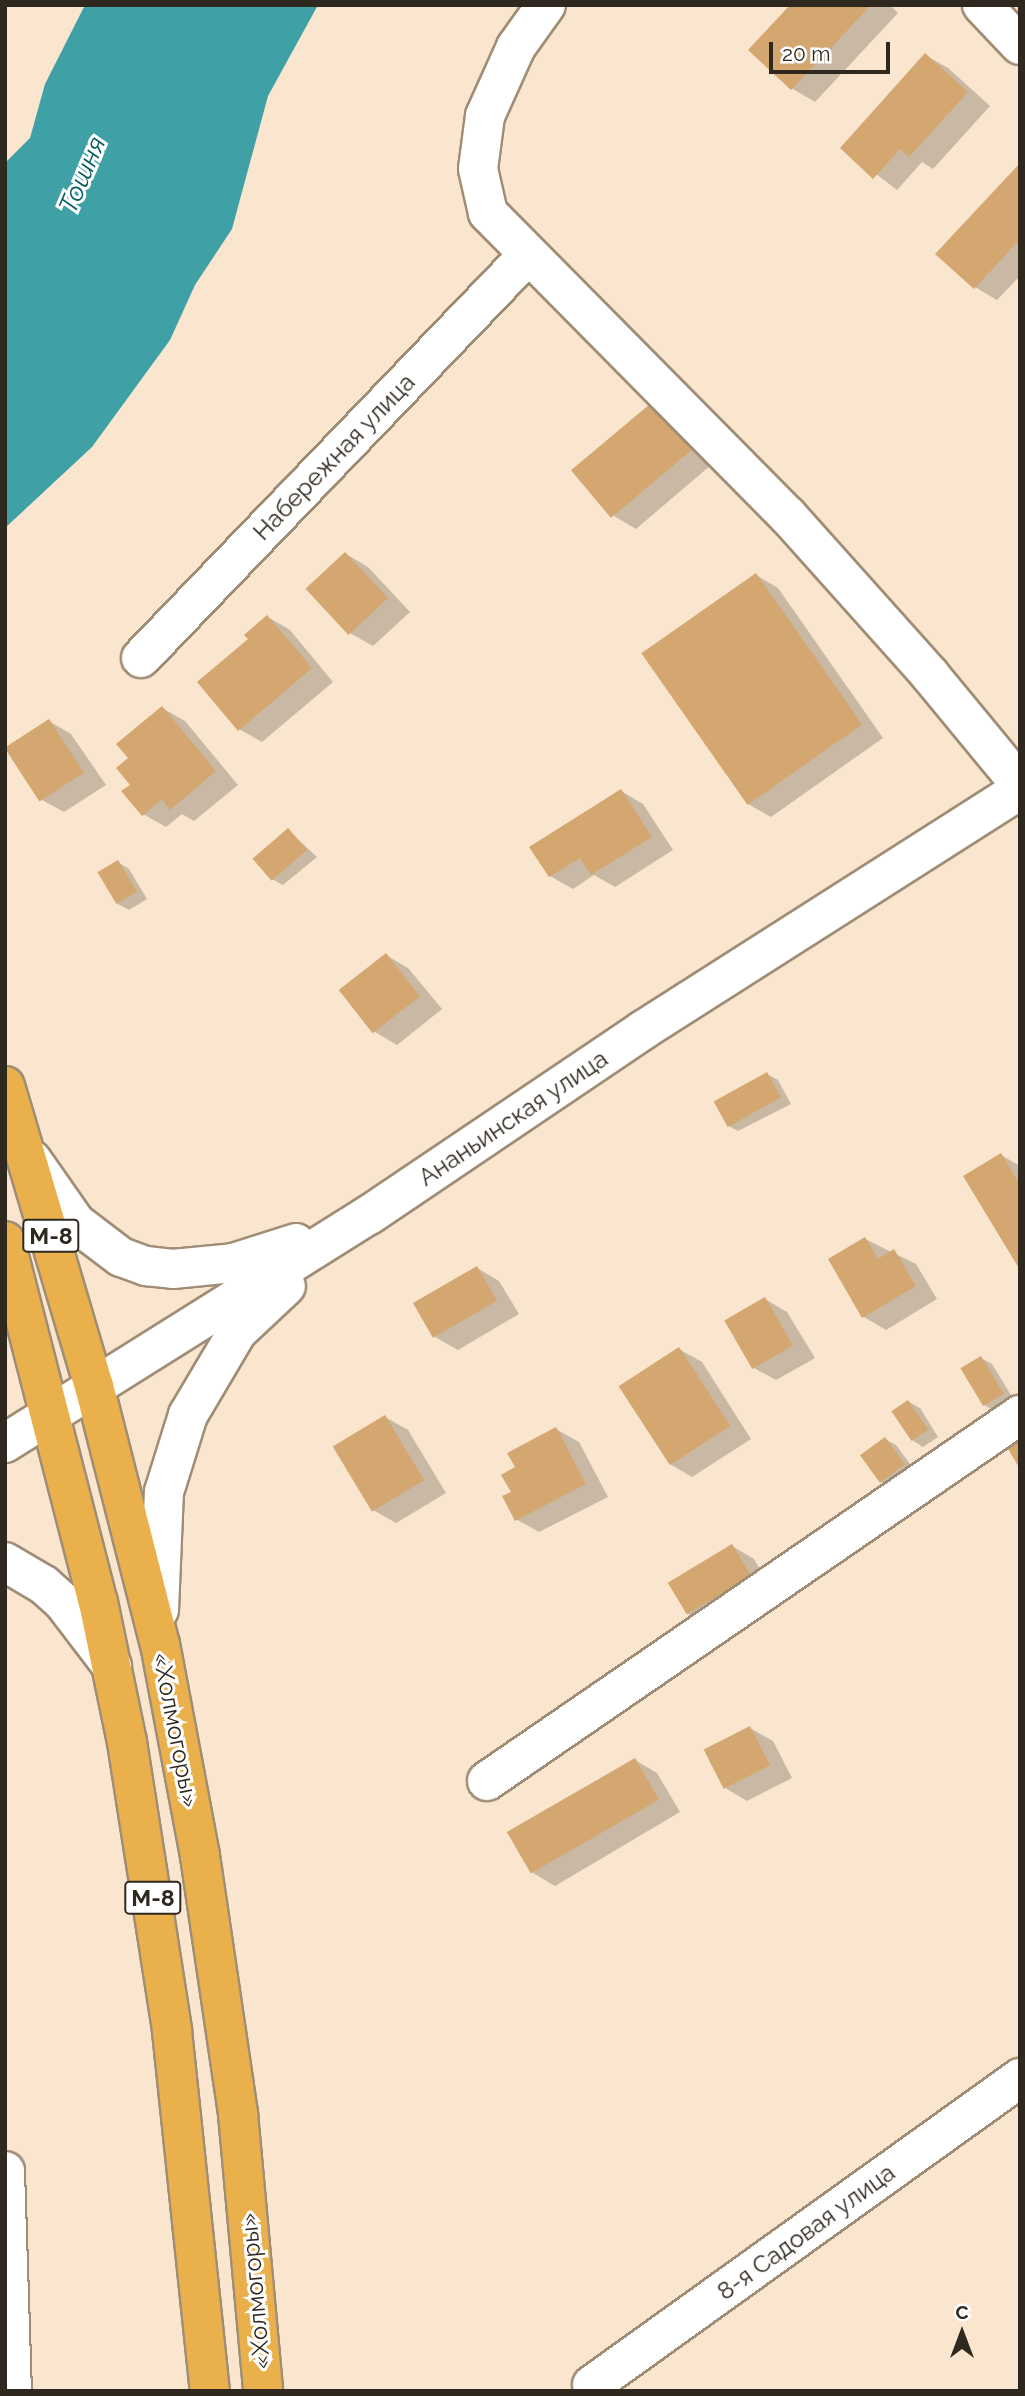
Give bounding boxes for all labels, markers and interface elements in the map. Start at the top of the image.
scale bar [773,28,894,72]
text: 20 m [782,41,830,66]
water label: Тошня [53,132,113,218]
street label: Набережная улица [247,368,421,546]
street label: Ананьинская улица [413,1044,613,1192]
road number: М-8 [21,1217,81,1256]
street label: «Холмогоры» [147,1650,205,1810]
road number: М-8 [123,1879,183,1918]
street label: 8-я Садовая улица [711,2158,901,2306]
street label: «Холмогоры» [234,2212,276,2370]
north arrow [927,2298,997,2368]
text: С [955,2301,969,2323]

